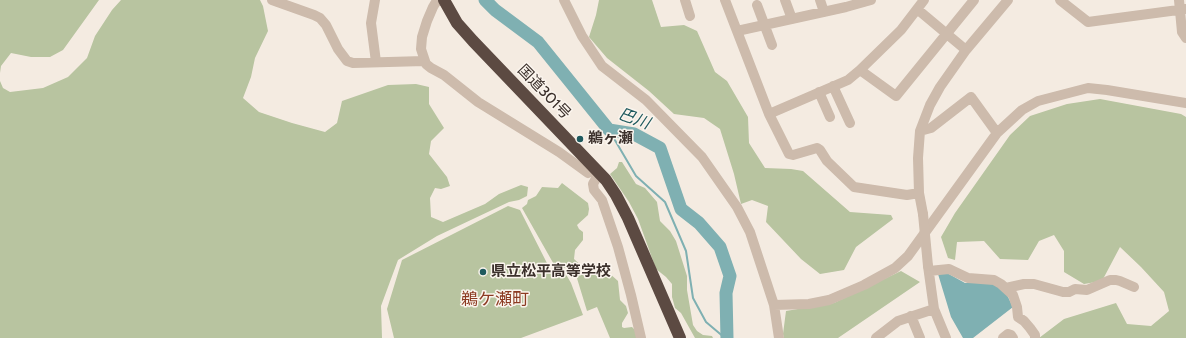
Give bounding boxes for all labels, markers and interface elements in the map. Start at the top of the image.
street label: 国道301号 [514,61,574,123]
water label: 巴川 [616,105,652,133]
place label: 鵜ヶ瀬 [588,130,633,148]
marker: 鵜ヶ瀬 [575,134,585,144]
place label: 県立松平高等学校 [491,263,611,281]
marker: 県立松平高等学校 [478,267,488,277]
district label: 鵜ケ瀬町 [461,290,529,310]

